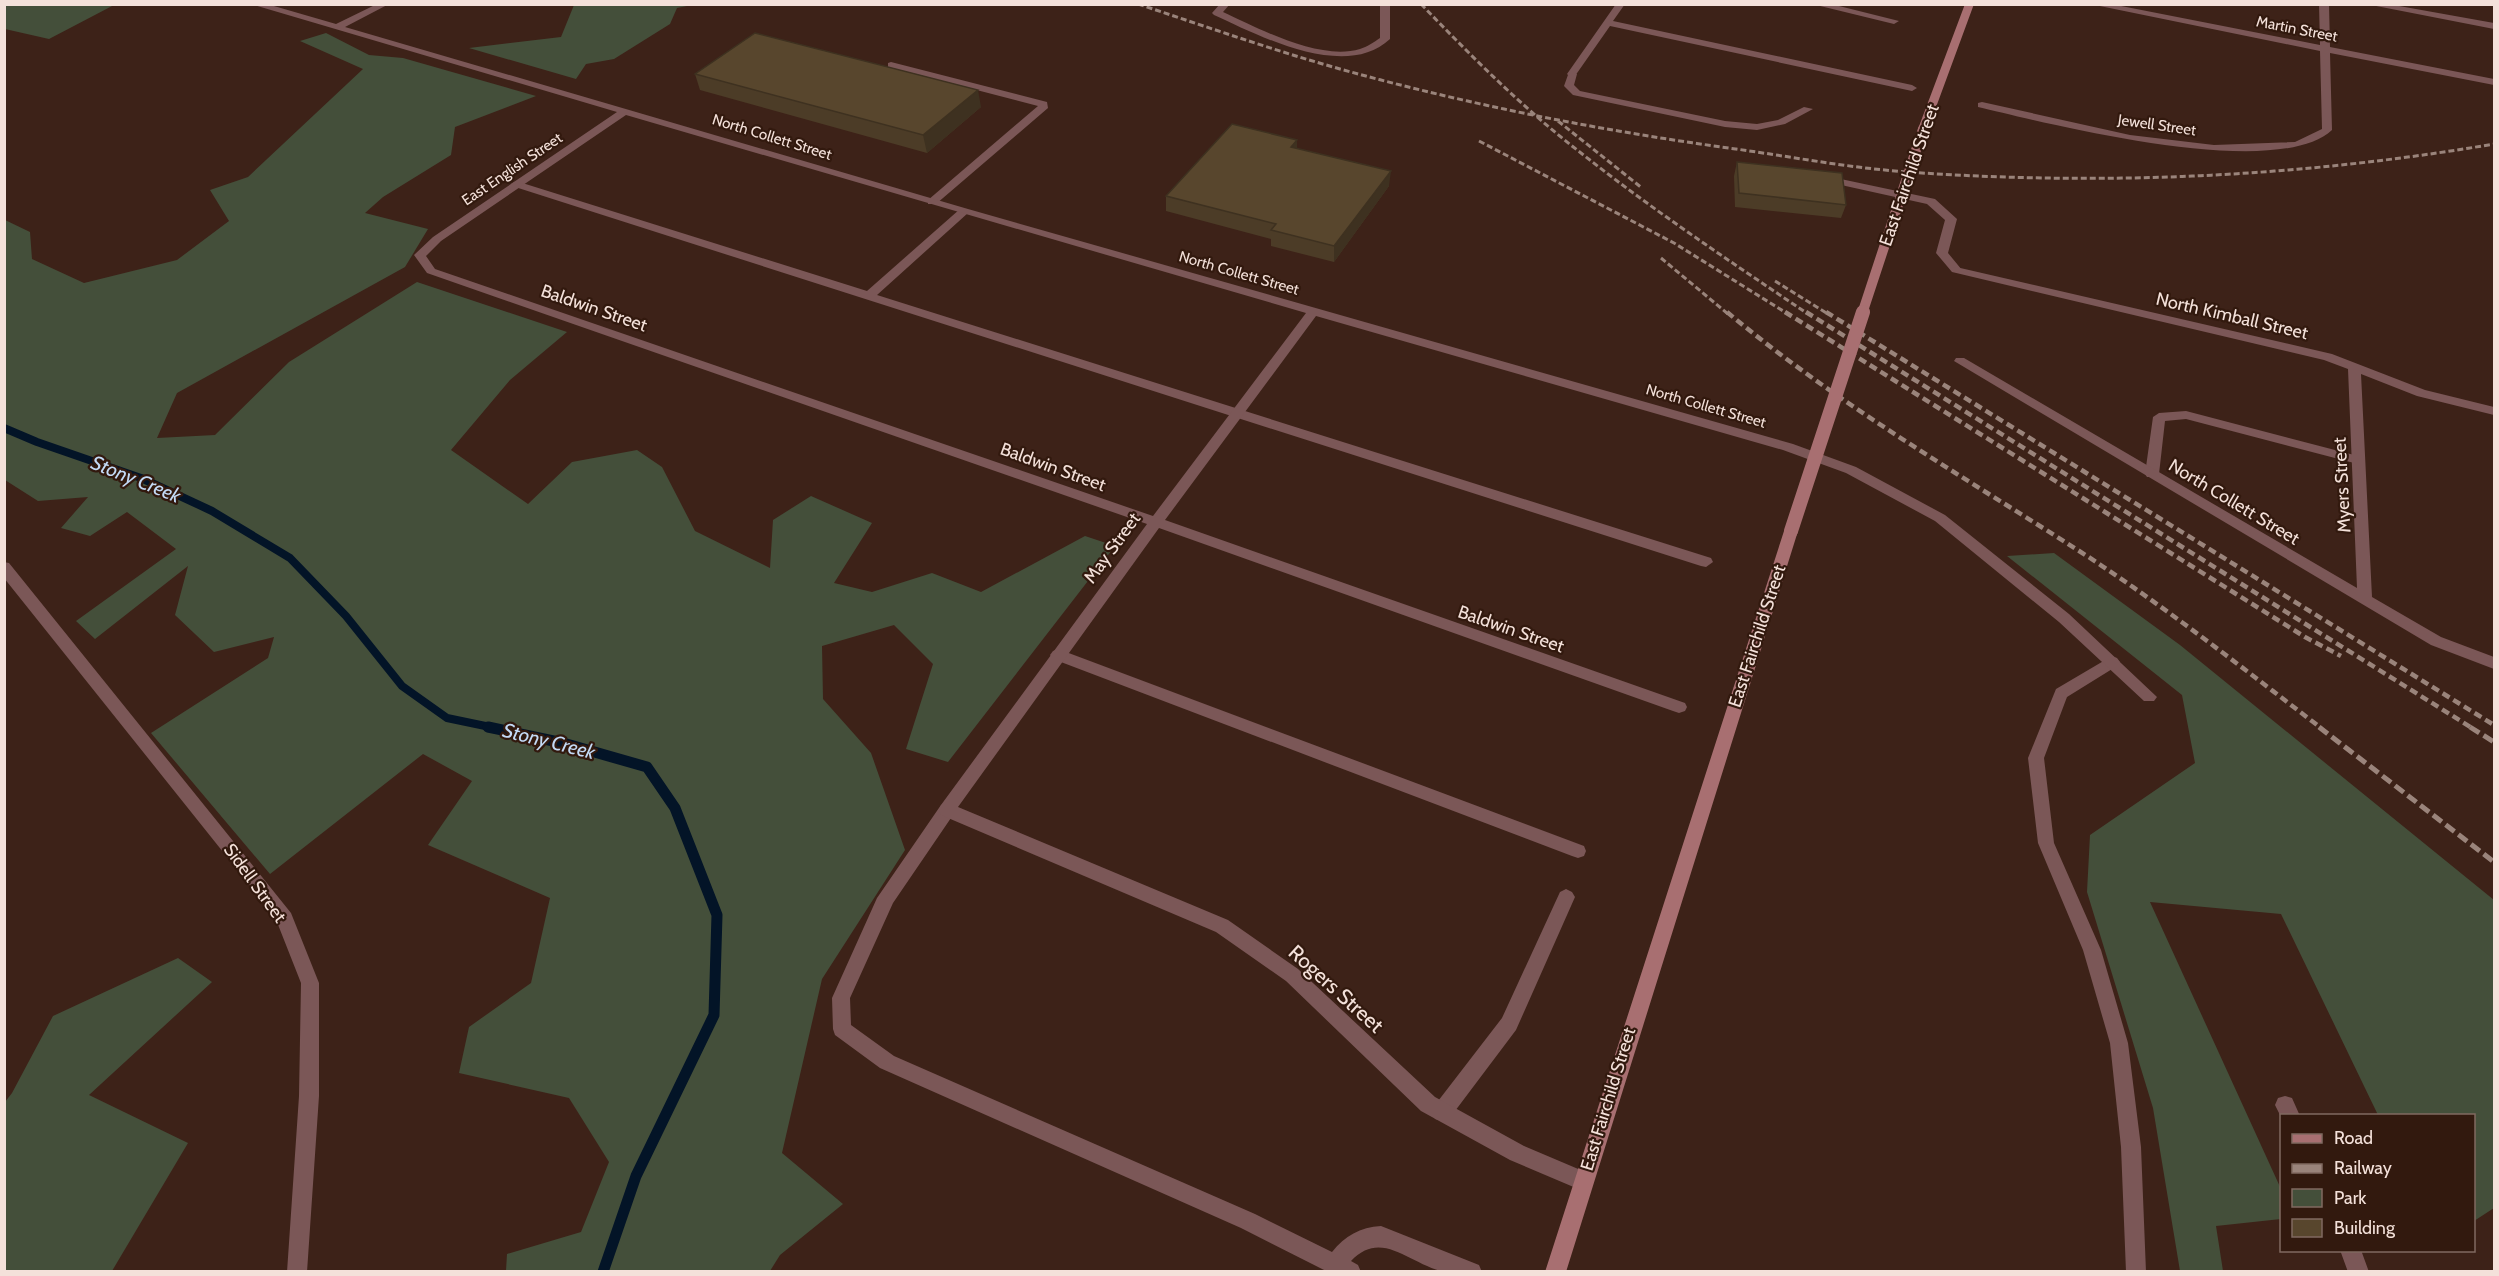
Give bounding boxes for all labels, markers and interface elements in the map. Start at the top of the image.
street label: Martin Street [2255,12,2339,46]
street label: East Fairchild Street [1874,101,1944,249]
street label: North Collett Street [710,110,834,164]
street label: Jewell Street [2116,110,2197,139]
street label: East English Street [458,129,566,209]
street label: North Collett Street [1177,247,1301,299]
street label: Baldwin Street [538,280,650,336]
street label: North Kimball Street [2154,288,2310,344]
street label: North Collett Street [1644,380,1768,432]
street label: Myers Street [2329,437,2355,533]
street label: Baldwin Street [997,438,1109,496]
water label: Stony Creek [88,450,186,508]
street label: North Collett Street [2165,454,2303,550]
street label: May Street [1079,508,1145,588]
street label: East Fairchild Street [1724,562,1790,710]
street label: Baldwin Street [1455,601,1567,657]
water label: Stony Creek [500,718,599,764]
street label: Sidell Street [219,839,291,927]
street label: Rogers Street [1284,940,1389,1038]
street label: East Fairchild Street [1576,1025,1640,1173]
legend [2280,1114,2475,1252]
text: Road [2334,1127,2373,1149]
text: Railway [2334,1157,2392,1179]
text: Park [2334,1187,2367,1209]
text: Building [2334,1217,2396,1239]

